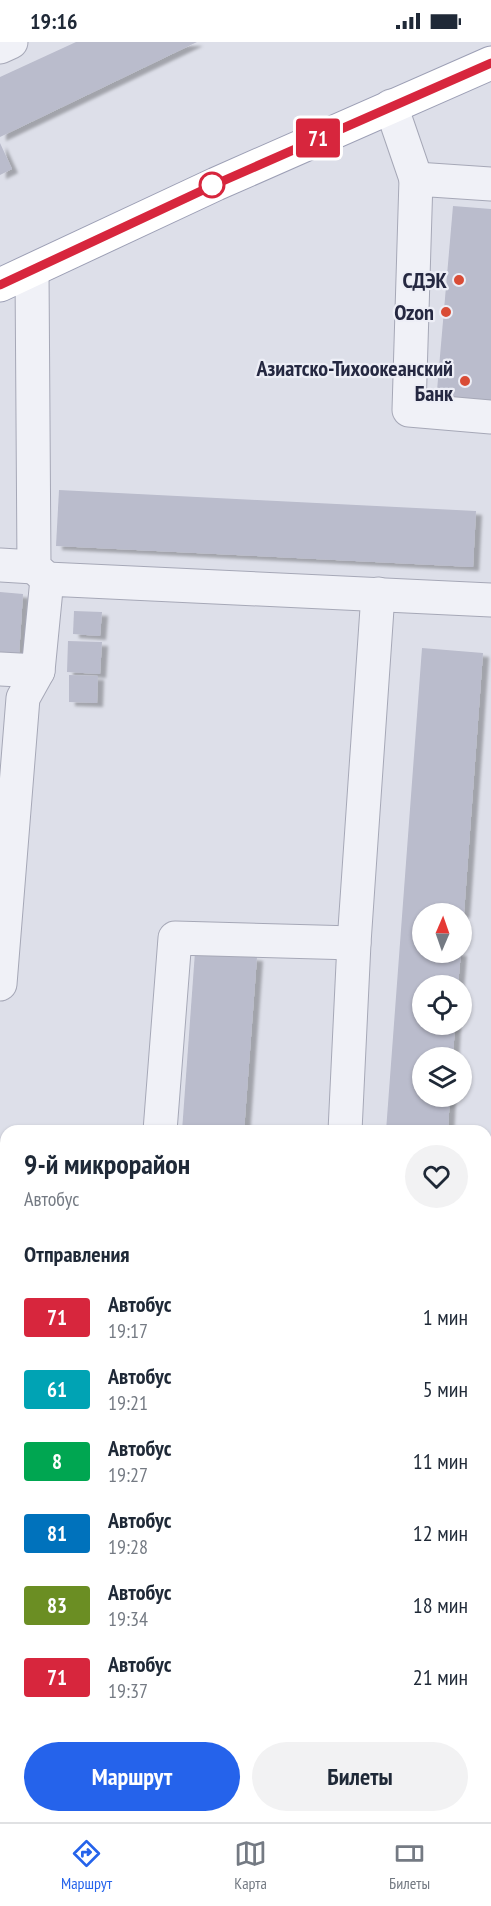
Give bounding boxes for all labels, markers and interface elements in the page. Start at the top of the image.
text: 19:16 [30,7,78,35]
line badge: 71 [291,118,345,158]
text: 71 [308,125,328,152]
unlabelled marker [199,172,225,198]
place label: СДЭК [403,266,448,294]
marker: СДЭК [452,273,466,287]
place label: Ozon [394,298,434,326]
marker: Ozon [439,305,453,319]
place label: Азиатско-Тихоокеанский Банк [256,354,454,407]
marker: Азиатско-Тихоокеанский Банк [458,374,472,388]
north arrow [412,903,472,963]
map controls [412,903,472,1107]
button: locate [412,975,472,1035]
button: layers [412,1047,472,1107]
text: 9-й микрорайон [24,1145,190,1182]
button: heart [405,1145,468,1208]
text: Автобус [24,1186,79,1212]
text: Отправления [24,1240,130,1268]
text: Автобус [108,1290,171,1318]
text: 1 мин [423,1303,468,1331]
text: 71 [47,1304,67,1331]
text: 19:17 [108,1318,148,1344]
text: Автобус [108,1362,171,1390]
text: 5 мин [423,1375,468,1403]
text: 61 [47,1376,67,1403]
text: 19:21 [108,1390,148,1416]
text: Автобус [108,1434,171,1462]
text: 11 мин [413,1447,468,1475]
text: 8 [52,1448,62,1475]
text: 19:27 [108,1462,148,1488]
text: Автобус [108,1506,171,1534]
text: 12 мин [413,1519,468,1547]
text: 81 [47,1520,67,1547]
text: 19:28 [108,1534,148,1560]
text: Автобус [108,1578,171,1606]
text: 18 мин [413,1591,468,1619]
text: 83 [47,1592,67,1619]
text: 19:34 [108,1606,148,1632]
text: Автобус [108,1650,171,1678]
text: 21 мин [413,1663,468,1691]
text: 71 [47,1664,67,1691]
text: 19:37 [108,1678,148,1704]
button: Маршрут [24,1742,240,1811]
button: Билеты [252,1742,468,1811]
tab: Маршрут [61,1837,112,1893]
tab: Карта [234,1837,267,1893]
tab: Билеты [389,1837,430,1893]

